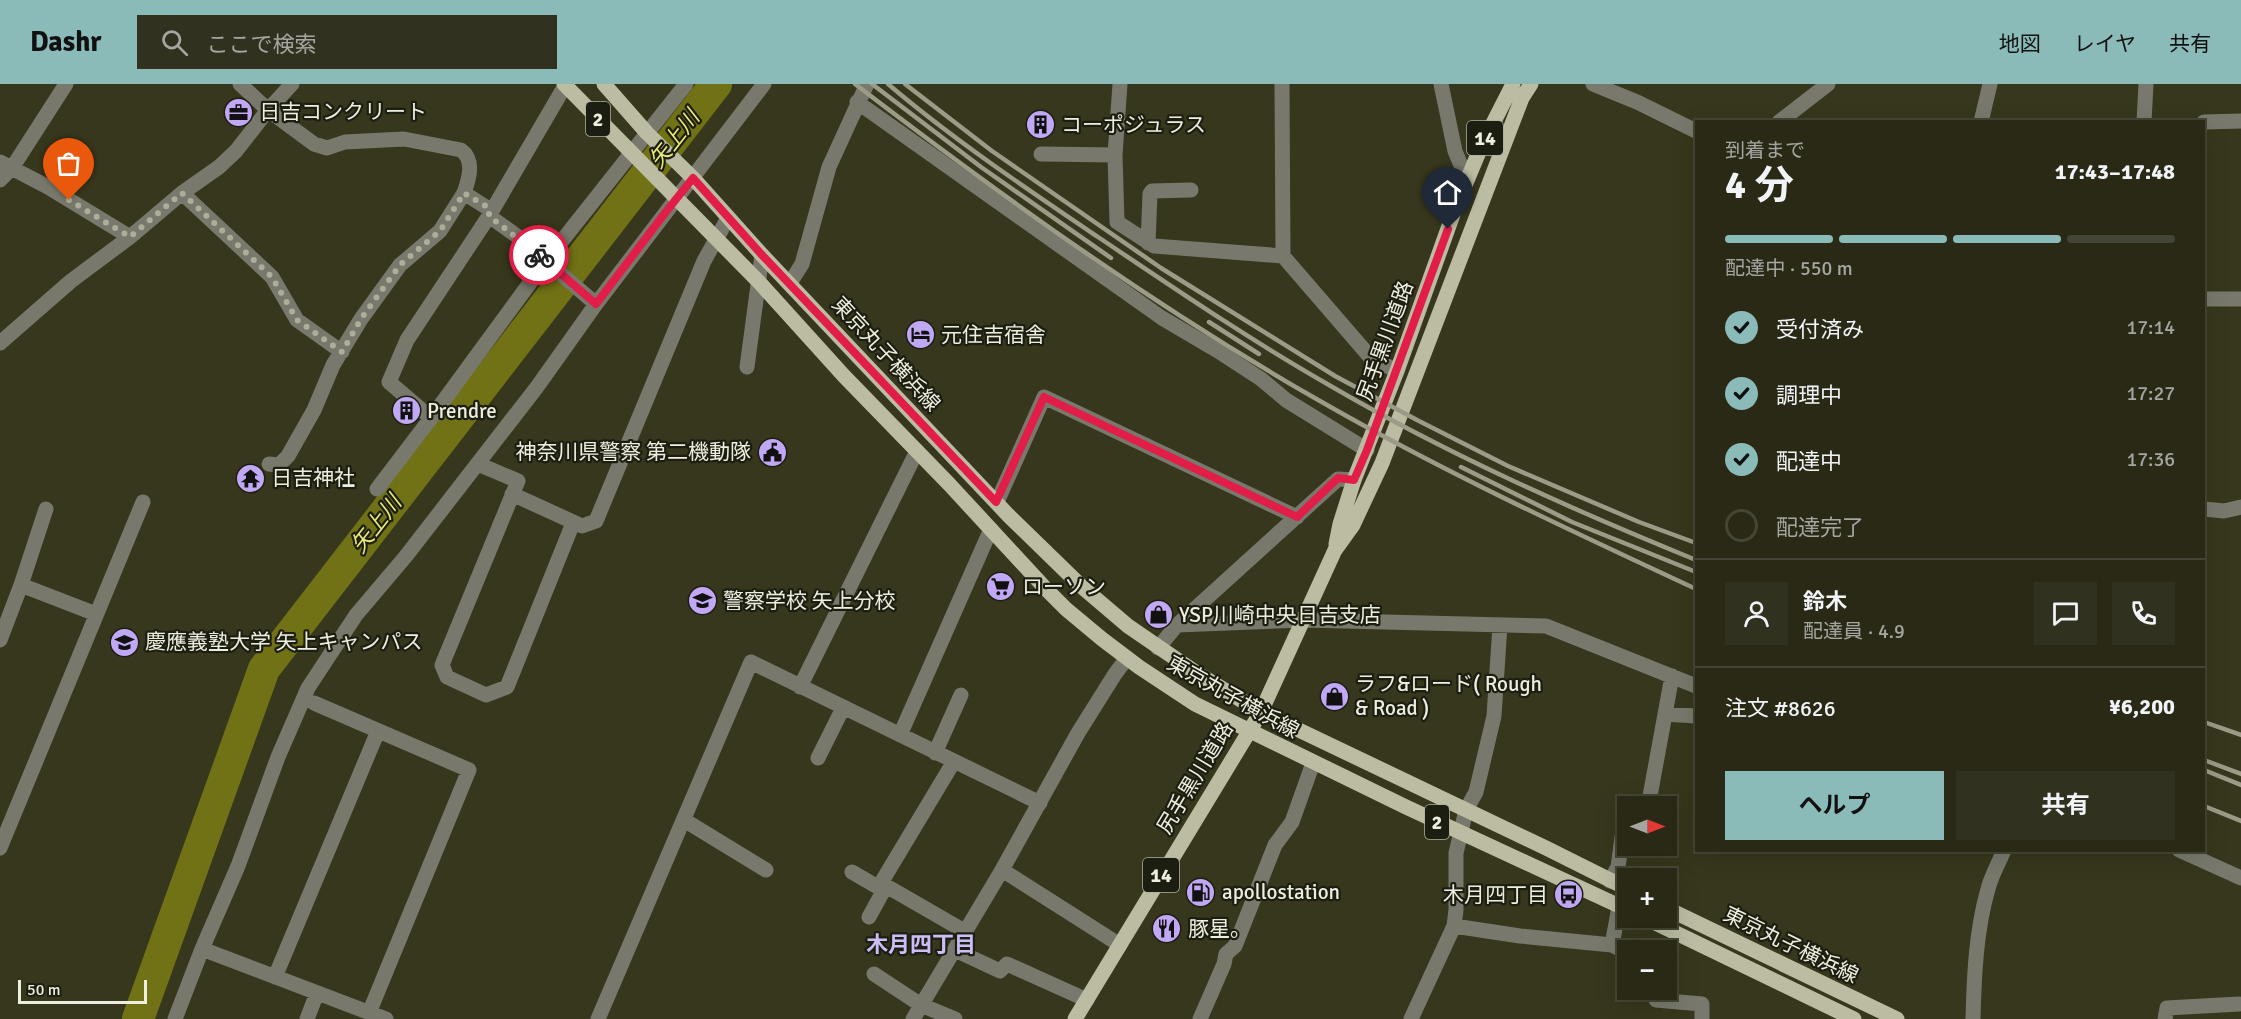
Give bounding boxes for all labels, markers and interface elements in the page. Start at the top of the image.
search box [137,15,557,69]
text: Dashr [30,25,101,59]
icon: search [158,26,191,59]
text: ここで検索 [206,31,316,58]
text: 地図 [1999,31,2041,57]
text: レイヤ [2074,31,2136,57]
text: 共有 [2169,31,2211,57]
office icon: 日吉コンクリート [222,96,254,128]
place label: 日吉コンクリート [259,99,427,125]
road number: 2 [586,102,610,136]
water label: 矢上川 [643,103,706,173]
building icon: コーポジュラス [1024,109,1056,141]
place label: コーポジュラス [1061,112,1206,138]
road number: 14 [1467,121,1503,155]
pin [43,138,94,200]
text: 到着まで [1725,138,1805,163]
icon: bag [52,147,85,180]
text: 17:43–17:48 [2055,158,2175,185]
text: 4 分 [1725,161,1794,209]
pin [1422,167,1473,229]
icon: home [1431,176,1464,209]
courier [509,225,569,285]
icon: bike [523,239,556,272]
text: 配達中 · 550 m [1725,256,1853,281]
street label: 尻手黒川道路 [1351,277,1419,405]
street label: 東京丸子横浜線 [826,291,946,417]
icon: check [1725,311,1758,344]
text: 17:14 [2126,315,2175,340]
text: 受付済み [1776,316,1864,343]
hotel icon: 元住吉宿舎 [904,319,936,351]
place label: 元住吉宿舎 [941,322,1046,348]
icon: check [1725,377,1758,410]
text: 17:27 [2126,381,2175,406]
text: 調理中 [1776,382,1842,409]
building icon: Prendre [390,395,422,427]
place label: Prendre [427,398,497,424]
public building icon: 神奈川県警察 第二機動隊 [756,436,788,468]
place label: 神奈川県警察 第二機動隊 [515,439,751,465]
icon: check [1725,443,1758,476]
text: 17:36 [2126,447,2175,472]
text: 配達中 [1776,448,1842,475]
temple icon: 日吉神社 [234,462,266,494]
place label: 日吉神社 [271,465,355,491]
water label: 矢上川 [345,488,408,558]
text: 配達完了 [1776,514,1864,541]
supermarket icon: ローソン [985,571,1017,603]
place label: ローソン [1022,574,1106,600]
button: person [1725,582,1788,645]
button: chat [2034,582,2097,645]
button: phone [2112,582,2175,645]
school or university icon: 警察学校 矢上分校 [686,585,718,617]
place label: 警察学校 矢上分校 [723,588,896,614]
text: 鈴木 [1803,588,1847,615]
shop icon: YSP川崎中央日吉支店 [1142,599,1174,631]
place label: YSP川崎中央日吉支店 [1179,602,1381,628]
text: 配達員 · 4.9 [1803,619,1905,644]
school or university icon: 慶應義塾大学 矢上キャンパス [108,626,140,658]
place label: 慶應義塾大学 矢上キャンパス [145,629,423,655]
street label: 東京丸子横浜線 [1162,650,1304,744]
place label: ラフ&ロード( Rough & Road ) [1355,671,1542,721]
shop icon: ラフ&ロード( Rough & Road ) [1318,680,1350,712]
text: ¥6,200 [2109,693,2175,720]
text: 注文 #8626 [1725,695,1836,722]
street label: 尻手黒川道路 [1151,717,1239,839]
button: ヘルプ [1725,771,1944,840]
button: 共有 [1956,771,2175,840]
north arrow [1617,796,1677,856]
map controls [1617,796,1677,1000]
road number: 2 [1425,805,1449,839]
road number: 14 [1143,858,1179,892]
button: + [1617,868,1677,928]
fuel station icon: apollostation [1185,876,1217,908]
place label: apollostation [1222,879,1340,905]
bus stop icon: 木月四丁目 [1553,879,1585,911]
place label: 木月四丁目 [1443,882,1548,908]
street label: 東京丸子横浜線 [1719,901,1863,989]
restaurant icon: 豚星。 [1151,913,1183,945]
place label: 豚星。 [1188,916,1251,942]
district label: 木月四丁目 [866,931,976,958]
button: − [1617,940,1677,1000]
scale bar [18,977,147,1004]
text: 50 m [27,980,61,1000]

